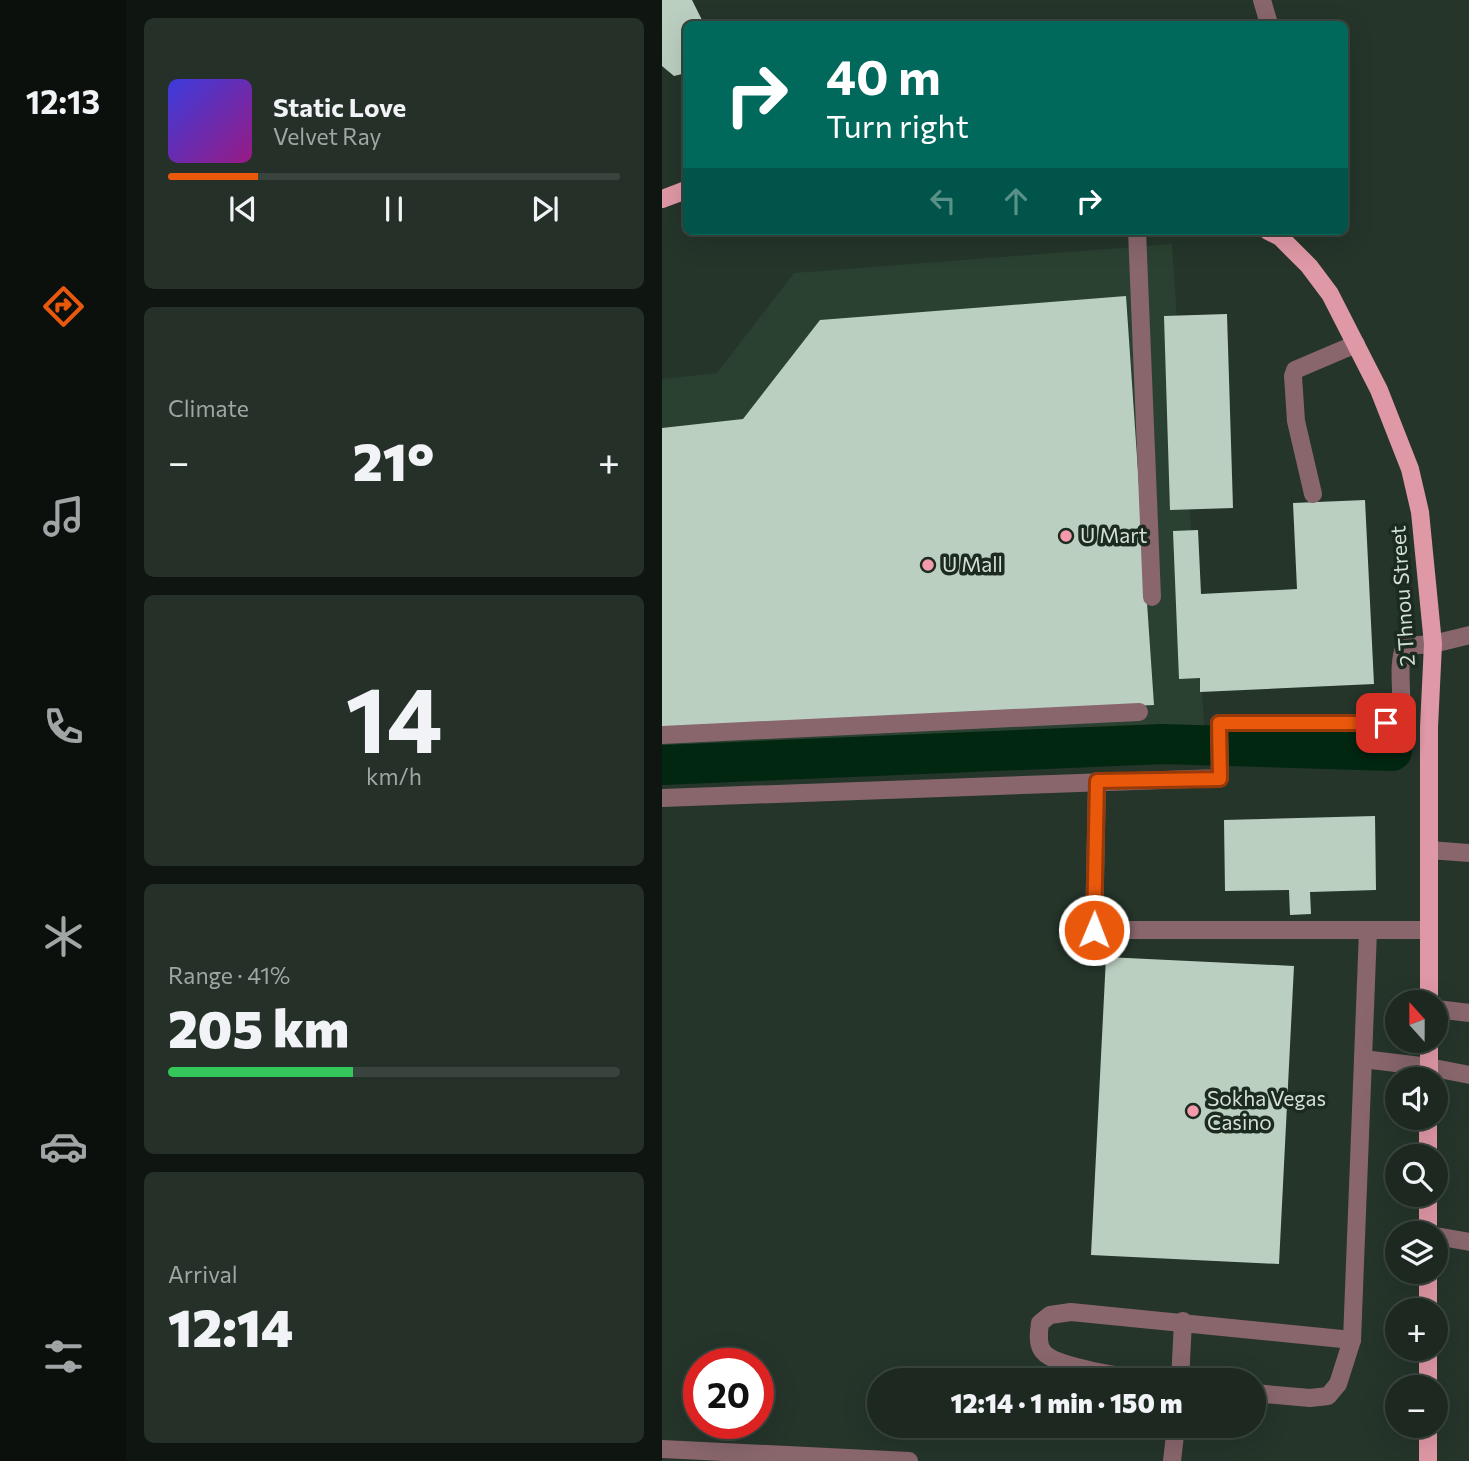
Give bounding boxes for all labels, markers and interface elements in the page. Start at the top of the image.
text: 40 m [826,45,941,105]
icon: right [711,49,802,140]
text: 12:13 [26,81,100,121]
text: Static Love [273,91,406,122]
text: Turn right [826,105,969,145]
text: Velvet Ray [273,122,381,150]
icon: left [924,182,962,220]
icon: ahead [997,182,1035,220]
icon: right [1070,182,1108,220]
icon: previous [224,190,262,228]
icon: pause [375,190,413,228]
icon: next [526,190,564,228]
icon: directions [39,282,88,331]
text: Climate [168,394,249,422]
text: 21° [353,428,434,492]
text: − [168,437,190,484]
text: + [598,437,620,484]
icon: music [39,492,88,541]
place label: U Mart [1080,522,1147,547]
street label: 2 Thnou Street [1384,525,1419,667]
marker: U Mart [1058,528,1074,544]
place label: U Mall [942,551,1003,576]
marker: U Mall [920,557,936,573]
text: 14 [345,660,443,772]
pin [1356,693,1416,753]
icon: phone [39,702,88,751]
icon: arrive [1367,704,1405,742]
text: km/h [366,762,422,790]
position arrow [1057,893,1131,967]
icon: climate [39,912,88,961]
text: Range · 41% [168,961,290,989]
north arrow [1385,990,1448,1054]
map controls [1385,990,1448,1438]
text: 205 km [168,995,349,1059]
button: sound [1385,1067,1448,1130]
place label: Sokha Vegas Casino [1207,1085,1326,1134]
marker: Sokha Vegas Casino [1185,1103,1201,1119]
icon: car [39,1122,88,1171]
button: search [1385,1144,1448,1207]
button: layers [1385,1221,1448,1284]
text: Arrival [168,1260,238,1288]
text: 12:14 [168,1294,293,1358]
button: + [1385,1298,1448,1361]
icon: filters [39,1332,88,1381]
speed limit sign: 20 [683,1348,774,1439]
button: − [1385,1375,1448,1438]
text: 12:14 · 1 min · 150 m [950,1387,1183,1418]

